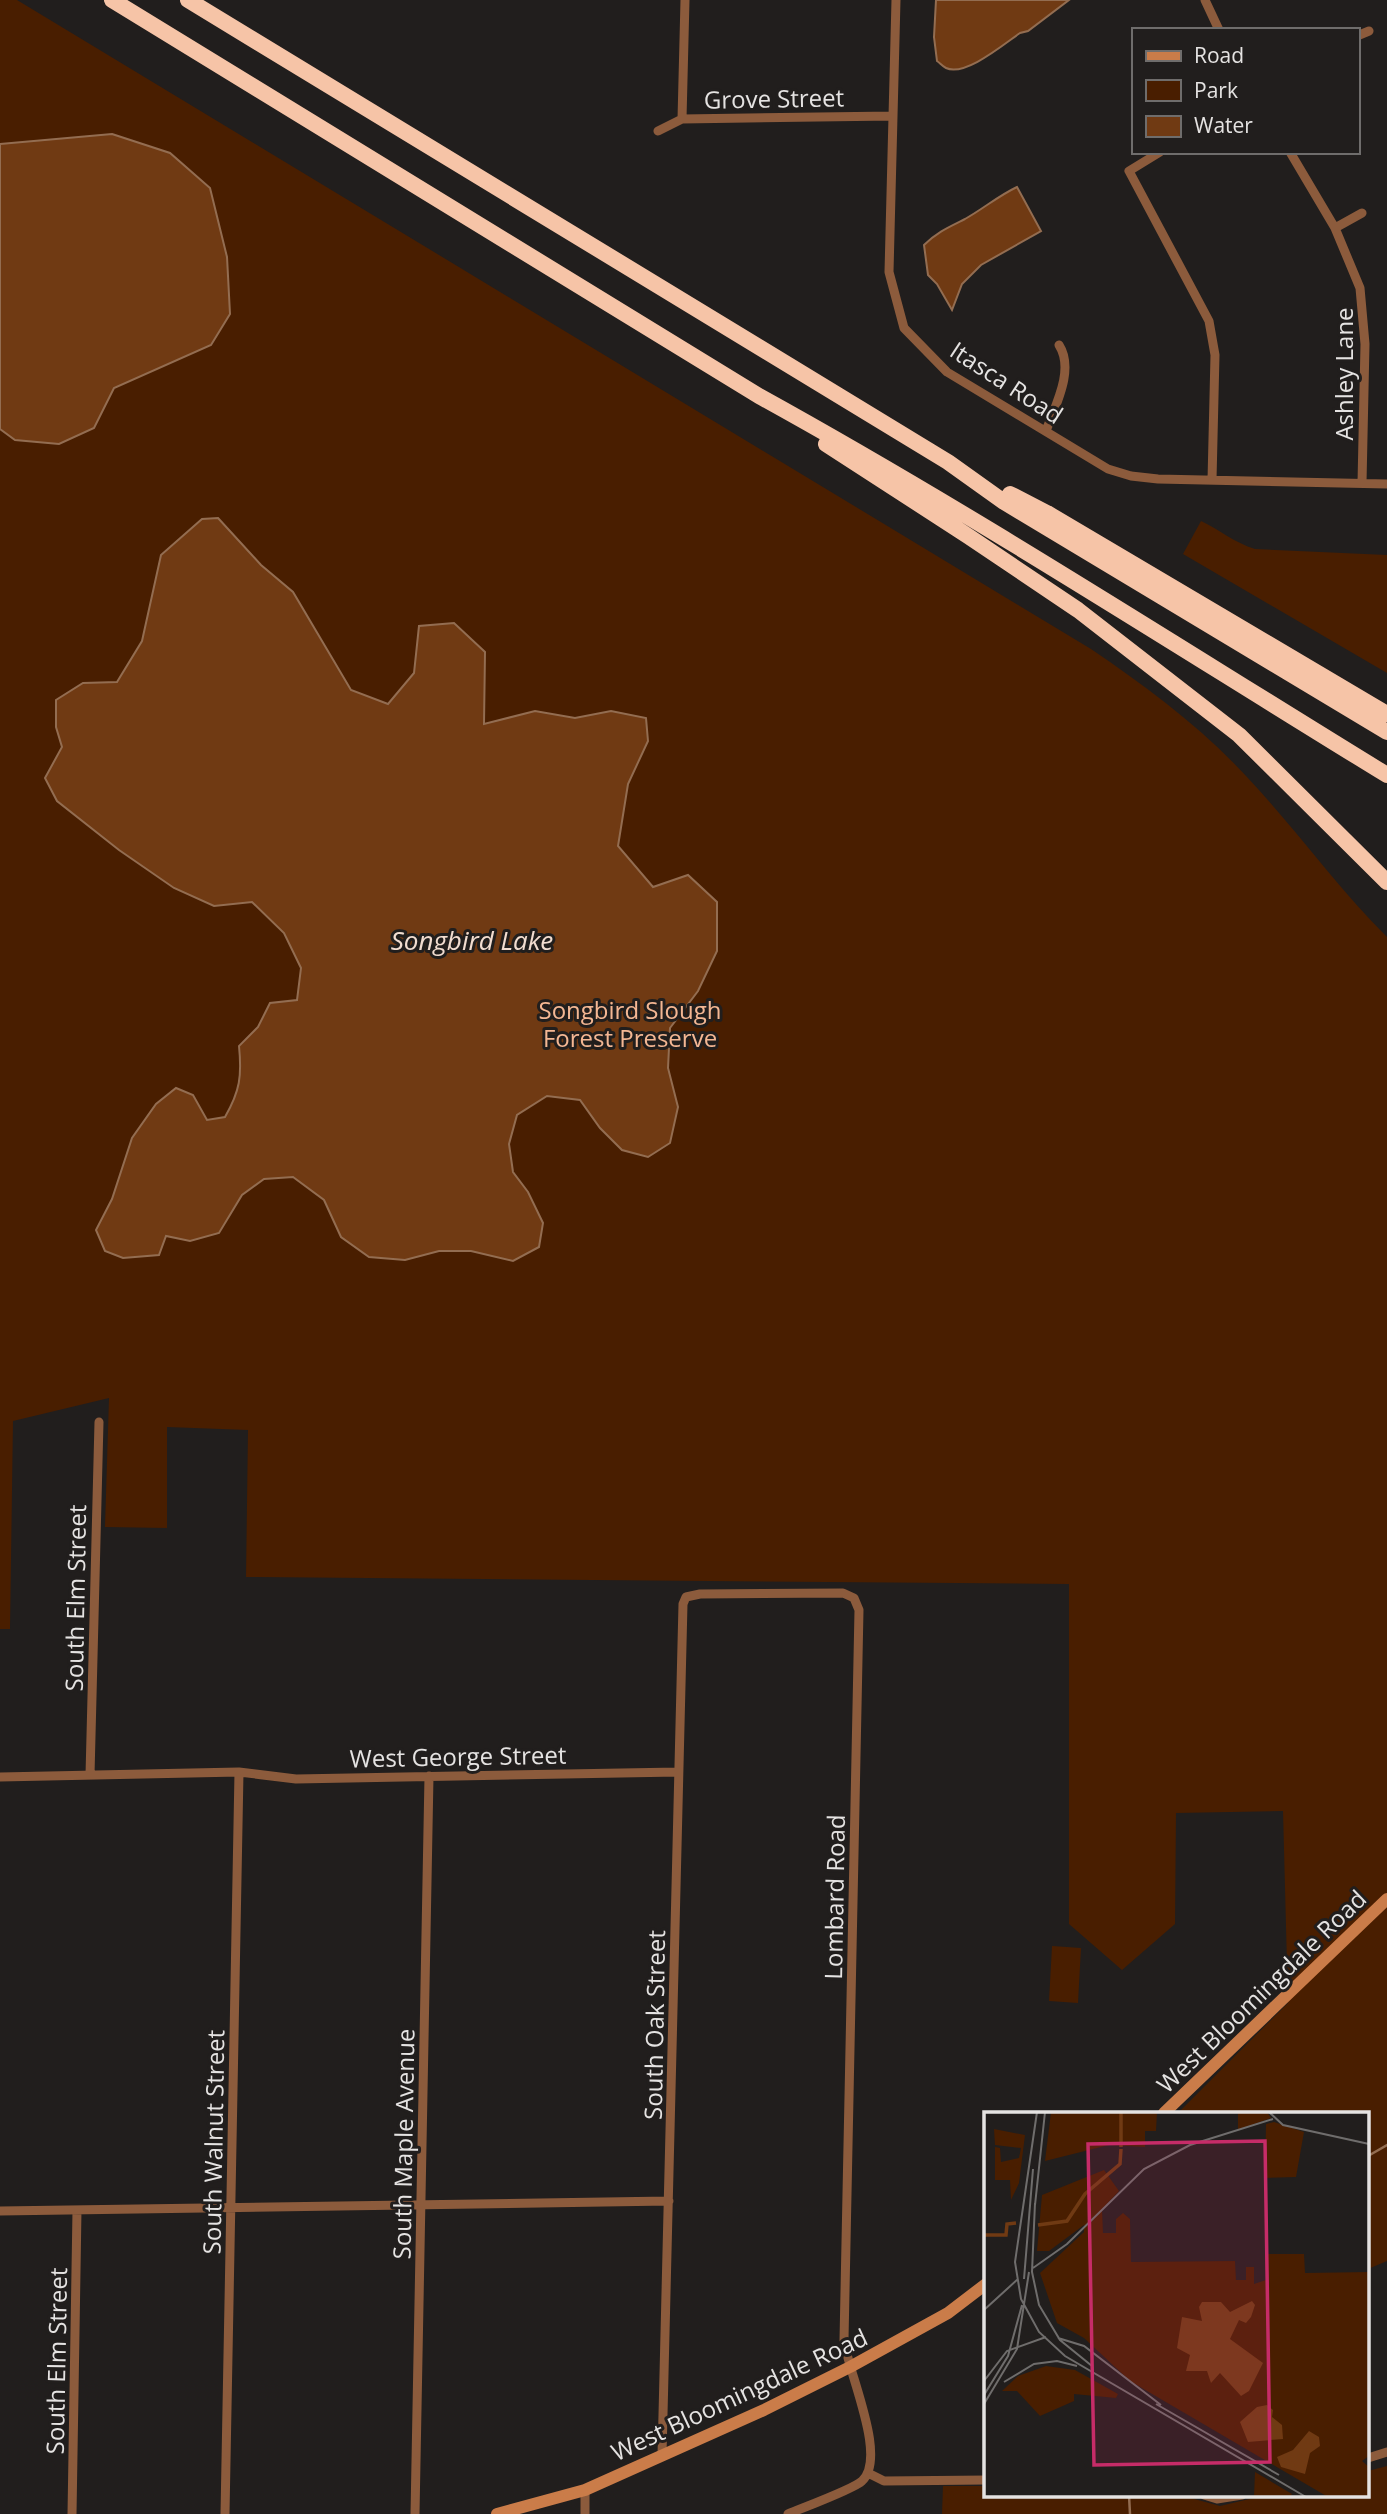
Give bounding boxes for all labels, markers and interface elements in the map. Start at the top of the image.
legend [1132,28,1359,154]
text: Road [1194,41,1244,69]
text: Park [1194,76,1238,104]
street label: Grove Street [704,80,844,116]
text: Water [1194,111,1253,139]
street label: Ashley Lane [1327,307,1360,441]
street label: Itasca Road [944,333,1070,431]
water label: Songbird Lake [391,922,553,958]
park label: Songbird Slough Forest Preserve [539,993,721,1054]
street label: South Elm Street [57,1504,93,1692]
street label: West George Street [349,1738,567,1774]
street label: Lombard Road [816,1814,852,1980]
street label: West Bloomingdale Road [1149,1882,1373,2100]
street label: South Oak Street [636,1930,672,2120]
street label: South Maple Avenue [384,2028,422,2260]
street label: South Walnut Street [195,2029,231,2255]
inset map [984,2112,1370,2496]
street label: South Elm Street [38,2267,74,2455]
street label: West Bloomingdale Road [605,2320,873,2468]

